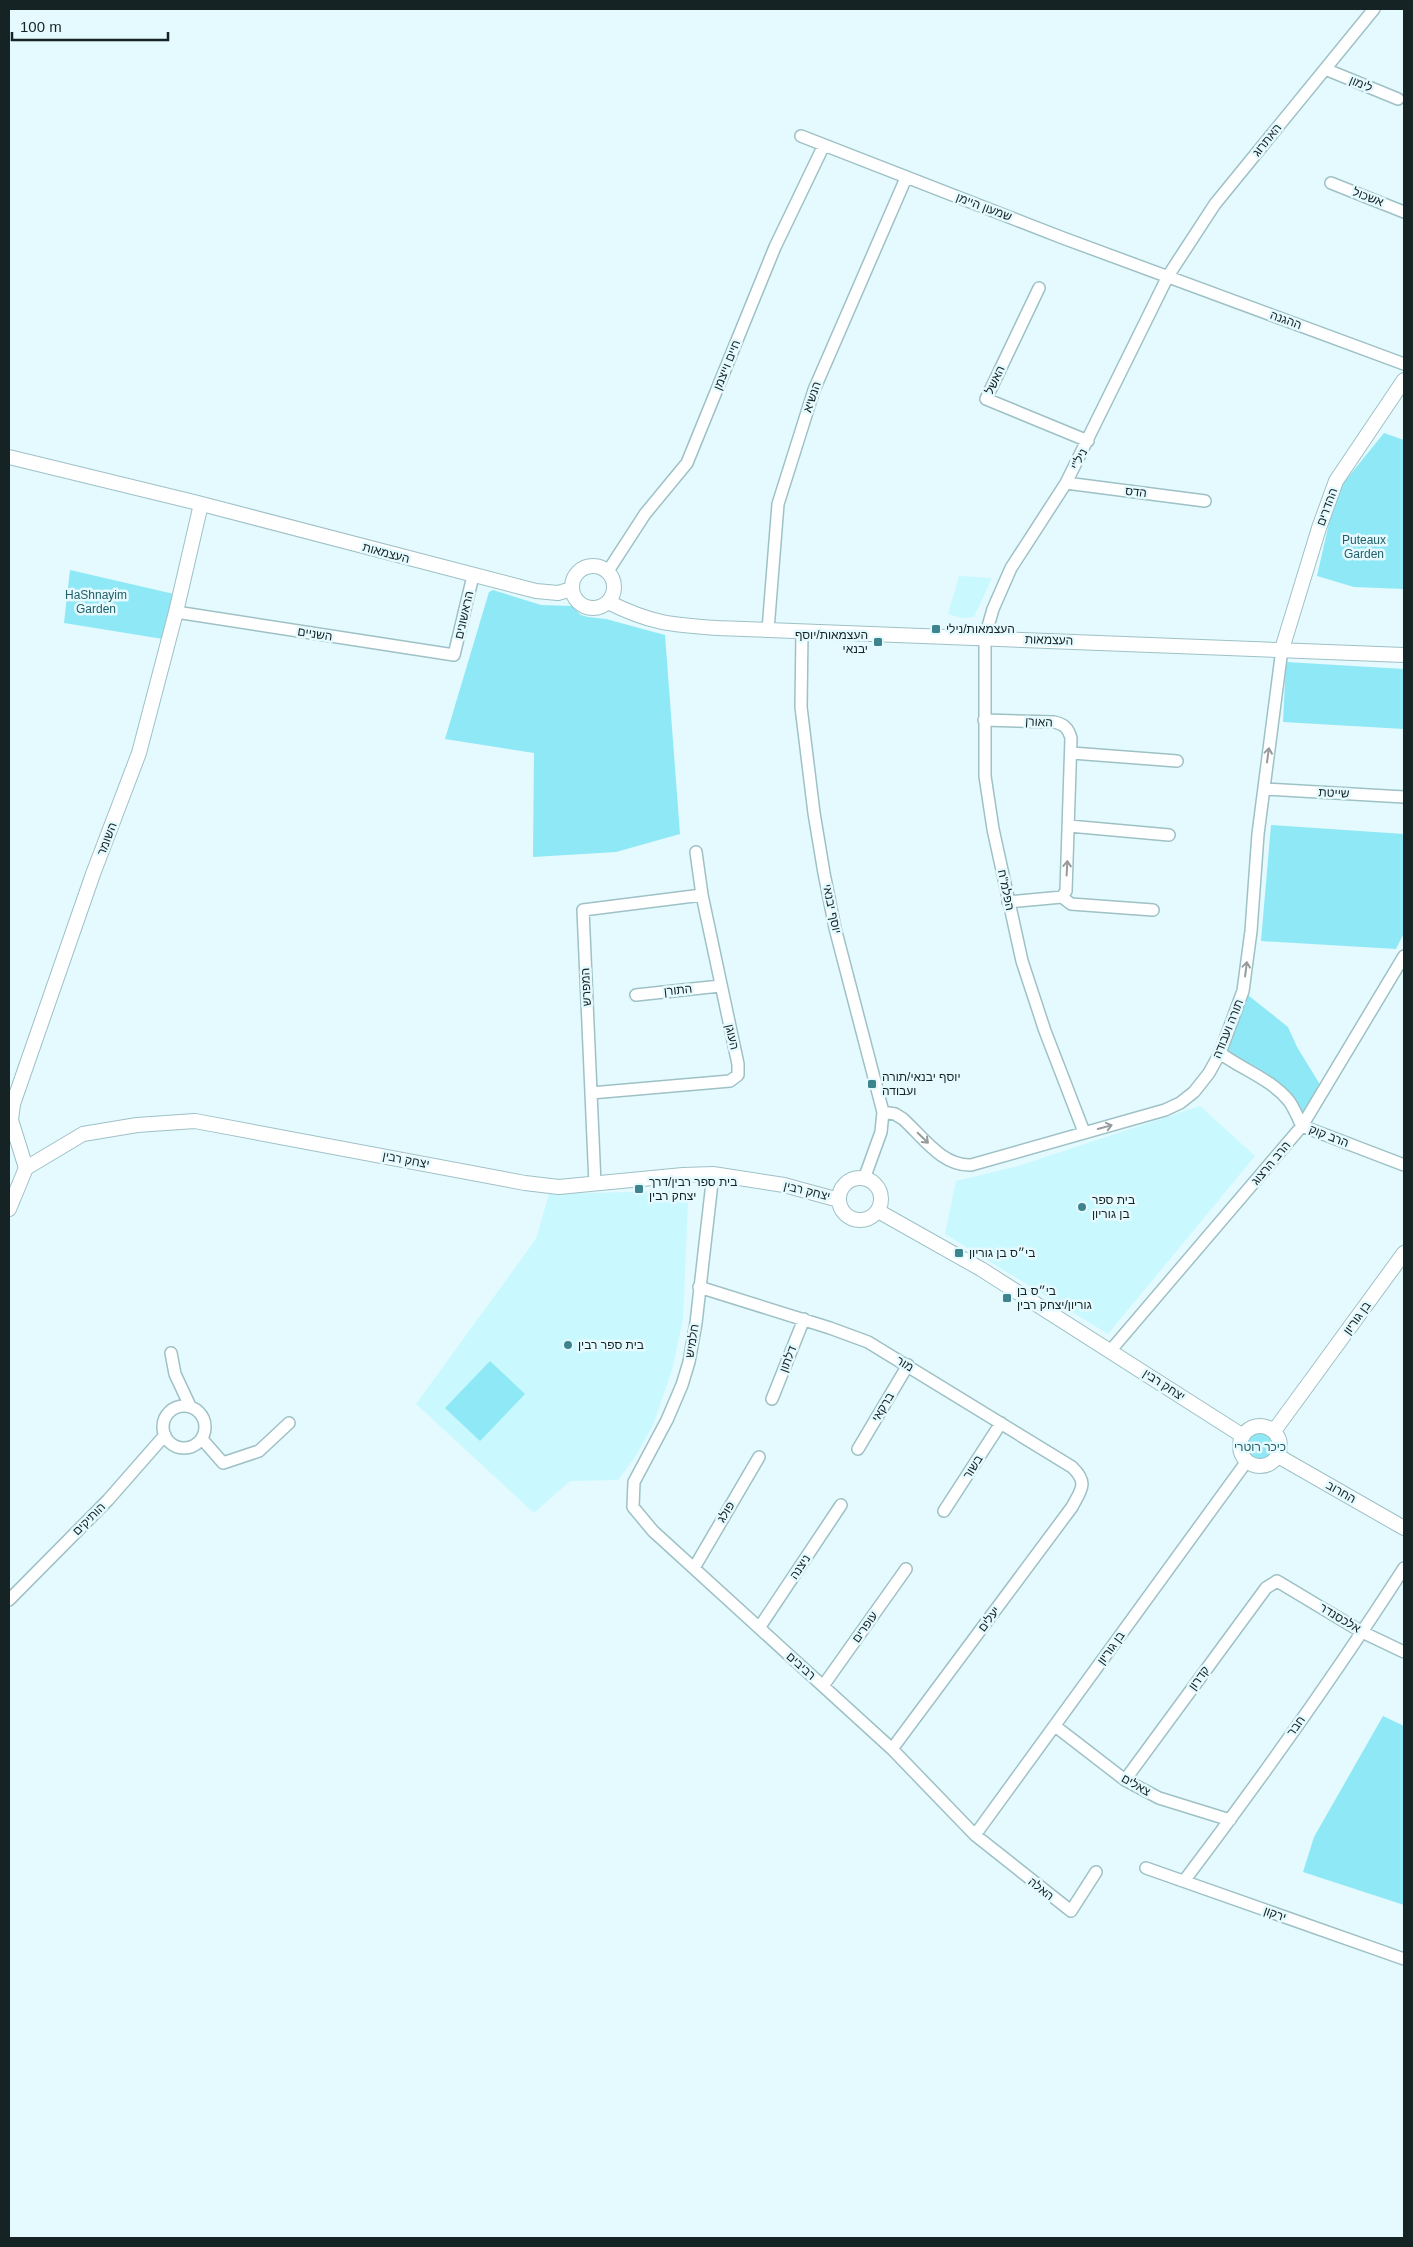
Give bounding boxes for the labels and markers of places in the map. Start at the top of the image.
place label: העצמאות/נילי [946,622,1015,636]
marker: העצמאות/נילי [930,623,942,635]
place label: העצמאות/יוסף יבנאי [795,628,868,656]
marker: העצמאות/יוסף יבנאי [872,636,884,648]
place label: יוסף יבנאי/תורה ועבודה [882,1070,961,1098]
marker: יוסף יבנאי/תורה ועבודה [866,1078,878,1090]
place label: בית ספר רבין/דרך יצחק רבין [649,1175,737,1203]
marker: בית ספר רבין/דרך יצחק רבין [633,1183,645,1195]
place label: בית ספר בן גוריון [1092,1193,1135,1221]
marker: בית ספר בן גוריון [1076,1201,1088,1213]
place label: בי״ס בן גוריון [969,1246,1035,1260]
marker: בי״ס בן גוריון [953,1247,965,1259]
place label: בי״ס בן גוריון/יצחק רבין [1017,1284,1092,1312]
marker: בי״ס בן גוריון/יצחק רבין [1001,1292,1013,1304]
place label: בית ספר רבין [578,1338,644,1352]
marker: בית ספר רבין [562,1339,574,1351]

